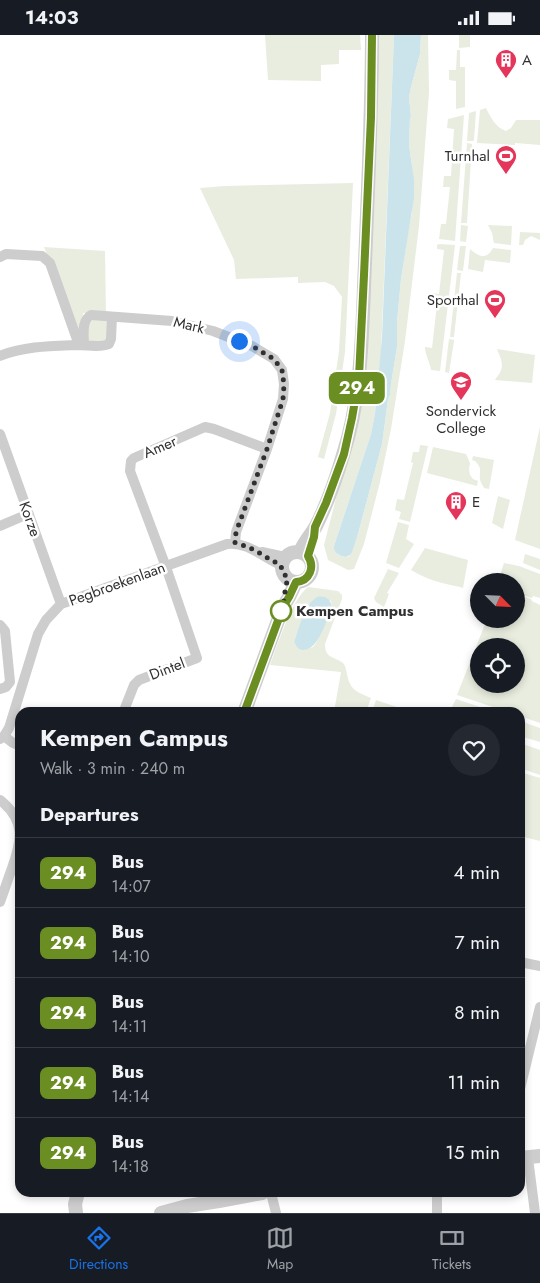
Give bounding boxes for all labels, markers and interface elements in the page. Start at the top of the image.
text: 14:03 [25,4,78,31]
building icon: A [494,48,518,79]
place label: A [522,49,532,71]
sports icon: Turnhal [494,144,518,175]
place label: Turnhal [445,145,490,167]
sports icon: Sporthal [483,288,507,319]
place label: Sporthal [427,289,479,311]
street label: Mark [171,311,207,339]
your location [227,329,252,354]
school or university icon: Sondervick College [449,370,473,401]
line badge: 294 [328,372,386,404]
text: 294 [339,375,375,401]
place label: Sondervick College [426,400,497,439]
street label: Amer [140,430,181,464]
building icon: E [444,490,468,521]
place label: E [472,491,480,513]
street label: Korze [13,498,47,540]
street label: Pegbroekenlaan [66,556,168,612]
north arrow [470,573,525,627]
map controls [470,573,525,693]
marker: Kempen Campus [270,600,292,622]
place label: Kempen Campus [296,600,414,622]
button: locate [470,638,525,693]
street label: Dintel [146,652,188,686]
text: Kempen Campus [40,720,228,755]
button: heart [448,724,500,776]
text: Walk · 3 min · 240 m [40,757,185,780]
text: Departures [40,801,139,828]
text: Bus [111,848,144,875]
text: 4 min [453,859,500,886]
text: 294 [50,860,86,886]
text: 14:07 [111,875,151,898]
text: Bus [111,918,144,945]
text: 7 min [455,929,500,956]
text: 294 [50,930,86,956]
text: 14:10 [111,945,150,968]
text: Bus [111,988,144,1015]
text: 8 min [454,999,500,1026]
text: 294 [50,1000,86,1026]
text: 14:11 [111,1015,147,1038]
text: Bus [111,1058,144,1085]
text: 11 min [447,1069,500,1096]
text: 294 [50,1070,86,1096]
text: 14:14 [111,1085,149,1108]
text: Bus [111,1128,144,1155]
text: 15 min [445,1139,500,1166]
text: 294 [50,1140,86,1166]
text: 14:18 [111,1155,149,1178]
tab: Directions [69,1224,128,1274]
tab: Map [266,1224,294,1274]
tab: Tickets [432,1224,471,1274]

